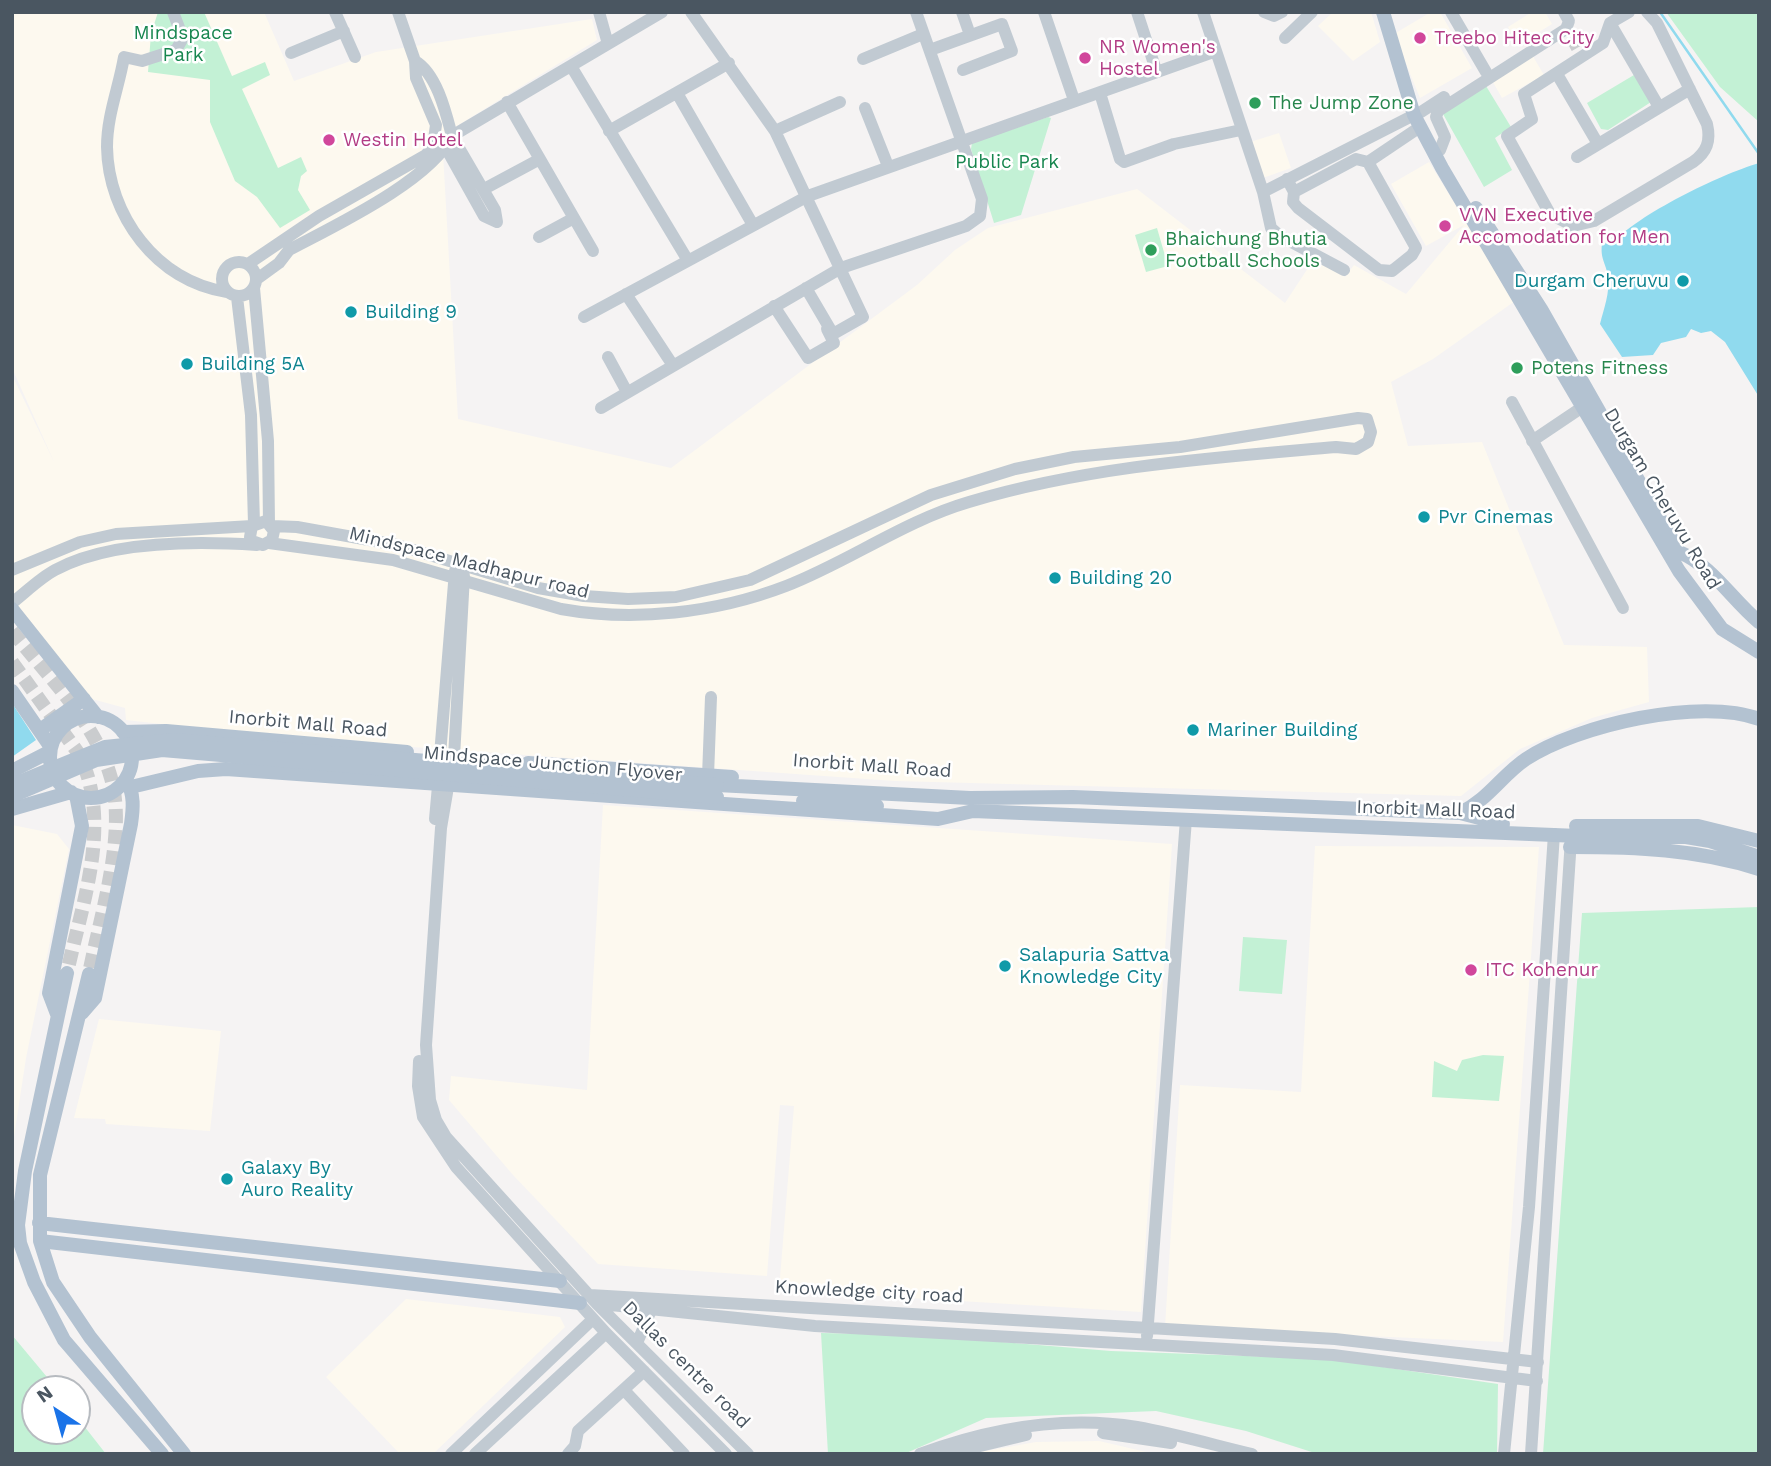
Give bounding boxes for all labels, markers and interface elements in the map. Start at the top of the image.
park label: Mindspace Park [133,22,233,66]
place label: Treebo Hitec City [1434,27,1594,49]
marker: Treebo Hitec City [1412,30,1428,46]
place label: NR Women's Hostel [1099,36,1216,80]
marker: NR Women's Hostel [1077,50,1093,66]
place label: The Jump Zone [1269,92,1414,114]
marker: The Jump Zone [1247,95,1263,111]
place label: Westin Hotel [343,129,463,151]
marker: Westin Hotel [321,132,337,148]
park label: Public Park [955,151,1059,173]
place label: VVN Executive Accomodation for Men [1459,204,1670,248]
marker: VVN Executive Accomodation for Men [1437,218,1453,234]
place label: Bhaichung Bhutia Football Schools [1165,228,1327,272]
marker: Bhaichung Bhutia Football Schools [1143,242,1159,258]
place label: Durgam Cheruvu [1514,270,1669,292]
marker: Durgam Cheruvu [1675,273,1691,289]
place label: Building 9 [365,301,457,323]
marker: Building 9 [343,304,359,320]
place label: Building 5A [201,353,305,375]
marker: Building 5A [179,356,195,372]
place label: Potens Fitness [1531,357,1668,379]
marker: Potens Fitness [1509,360,1525,376]
street label: Durgam Cheruvu Road [1599,404,1725,594]
place label: Pvr Cinemas [1438,506,1553,528]
marker: Pvr Cinemas [1416,509,1432,525]
street label: Mindspace Madhapur road [347,522,591,604]
place label: Building 20 [1069,567,1172,589]
marker: Building 20 [1047,570,1063,586]
street label: Inorbit Mall Road [228,706,388,742]
place label: Mariner Building [1207,719,1357,741]
marker: Mariner Building [1185,722,1201,738]
street label: Mindspace Junction Flyover [423,741,683,787]
street label: Inorbit Mall Road [792,749,952,783]
street label: Inorbit Mall Road [1356,796,1516,824]
place label: Salapuria Sattva Knowledge City [1019,944,1169,988]
marker: Salapuria Sattva Knowledge City [997,958,1013,974]
place label: ITC Kohenur [1485,959,1598,981]
marker: ITC Kohenur [1463,962,1479,978]
place label: Galaxy By Auro Reality [241,1157,353,1201]
marker: Galaxy By Auro Reality [219,1171,235,1187]
street label: Knowledge city road [774,1276,964,1308]
street label: Dallas centre road [618,1297,754,1433]
north arrow [21,1375,91,1445]
text: N [32,1381,57,1408]

